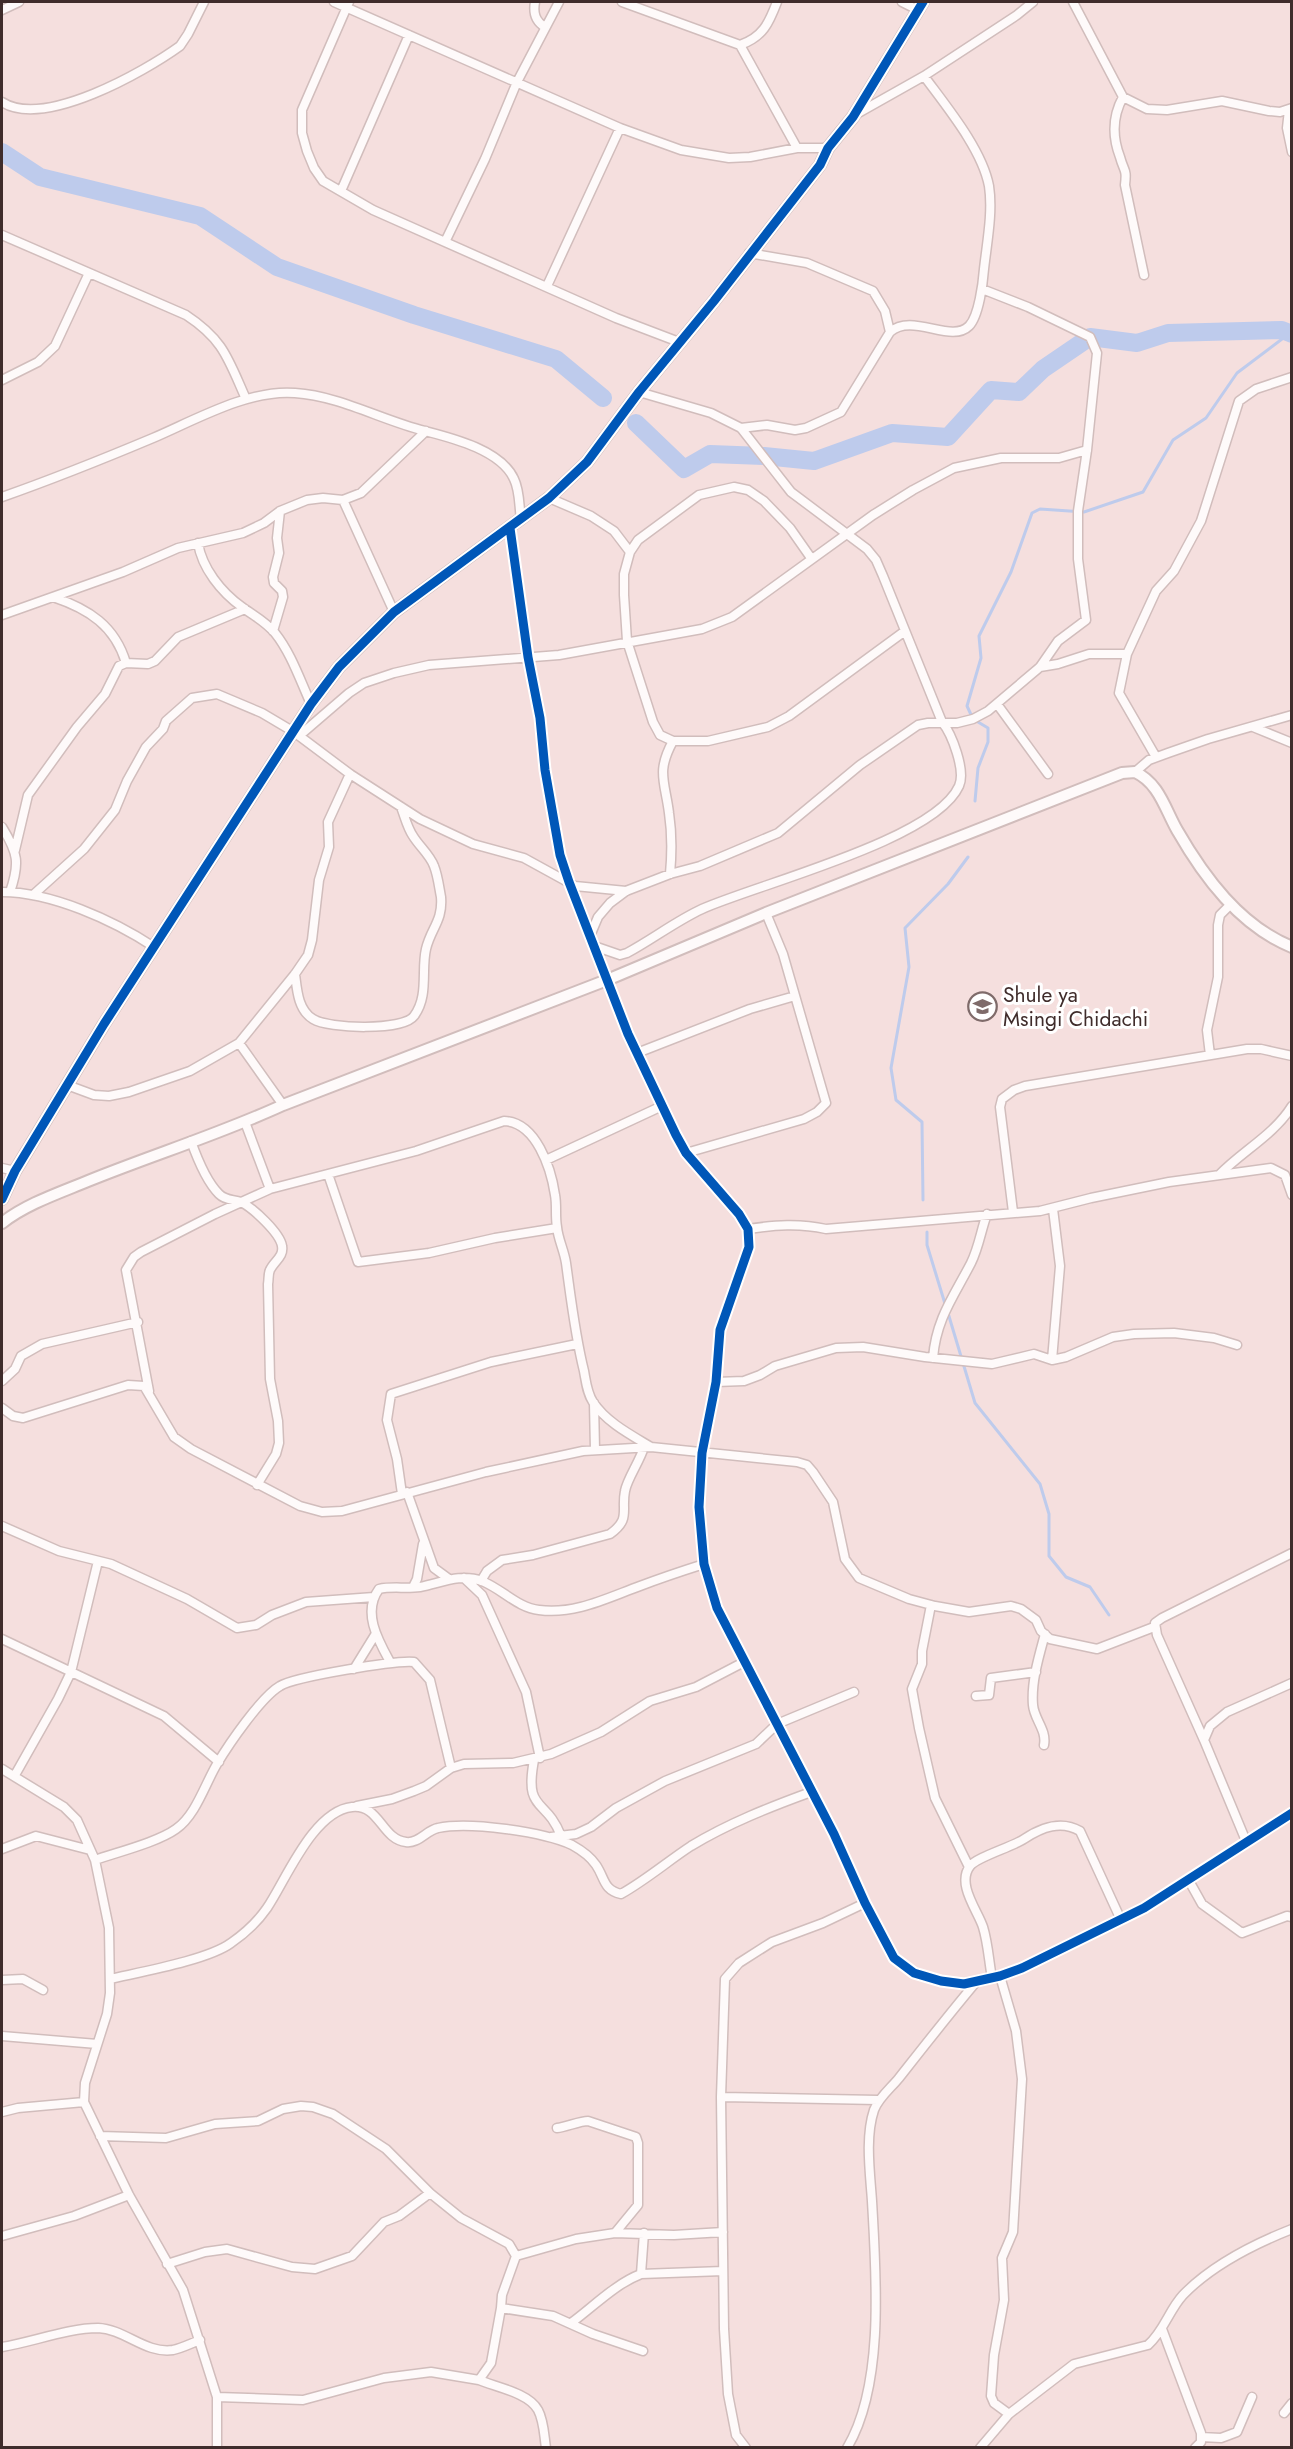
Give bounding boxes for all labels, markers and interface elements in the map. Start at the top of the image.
place label: Shule ya Msingi Chidachi [1003,980,1148,1034]
school or university icon: Shule ya Msingi Chidachi [966,991,998,1023]

